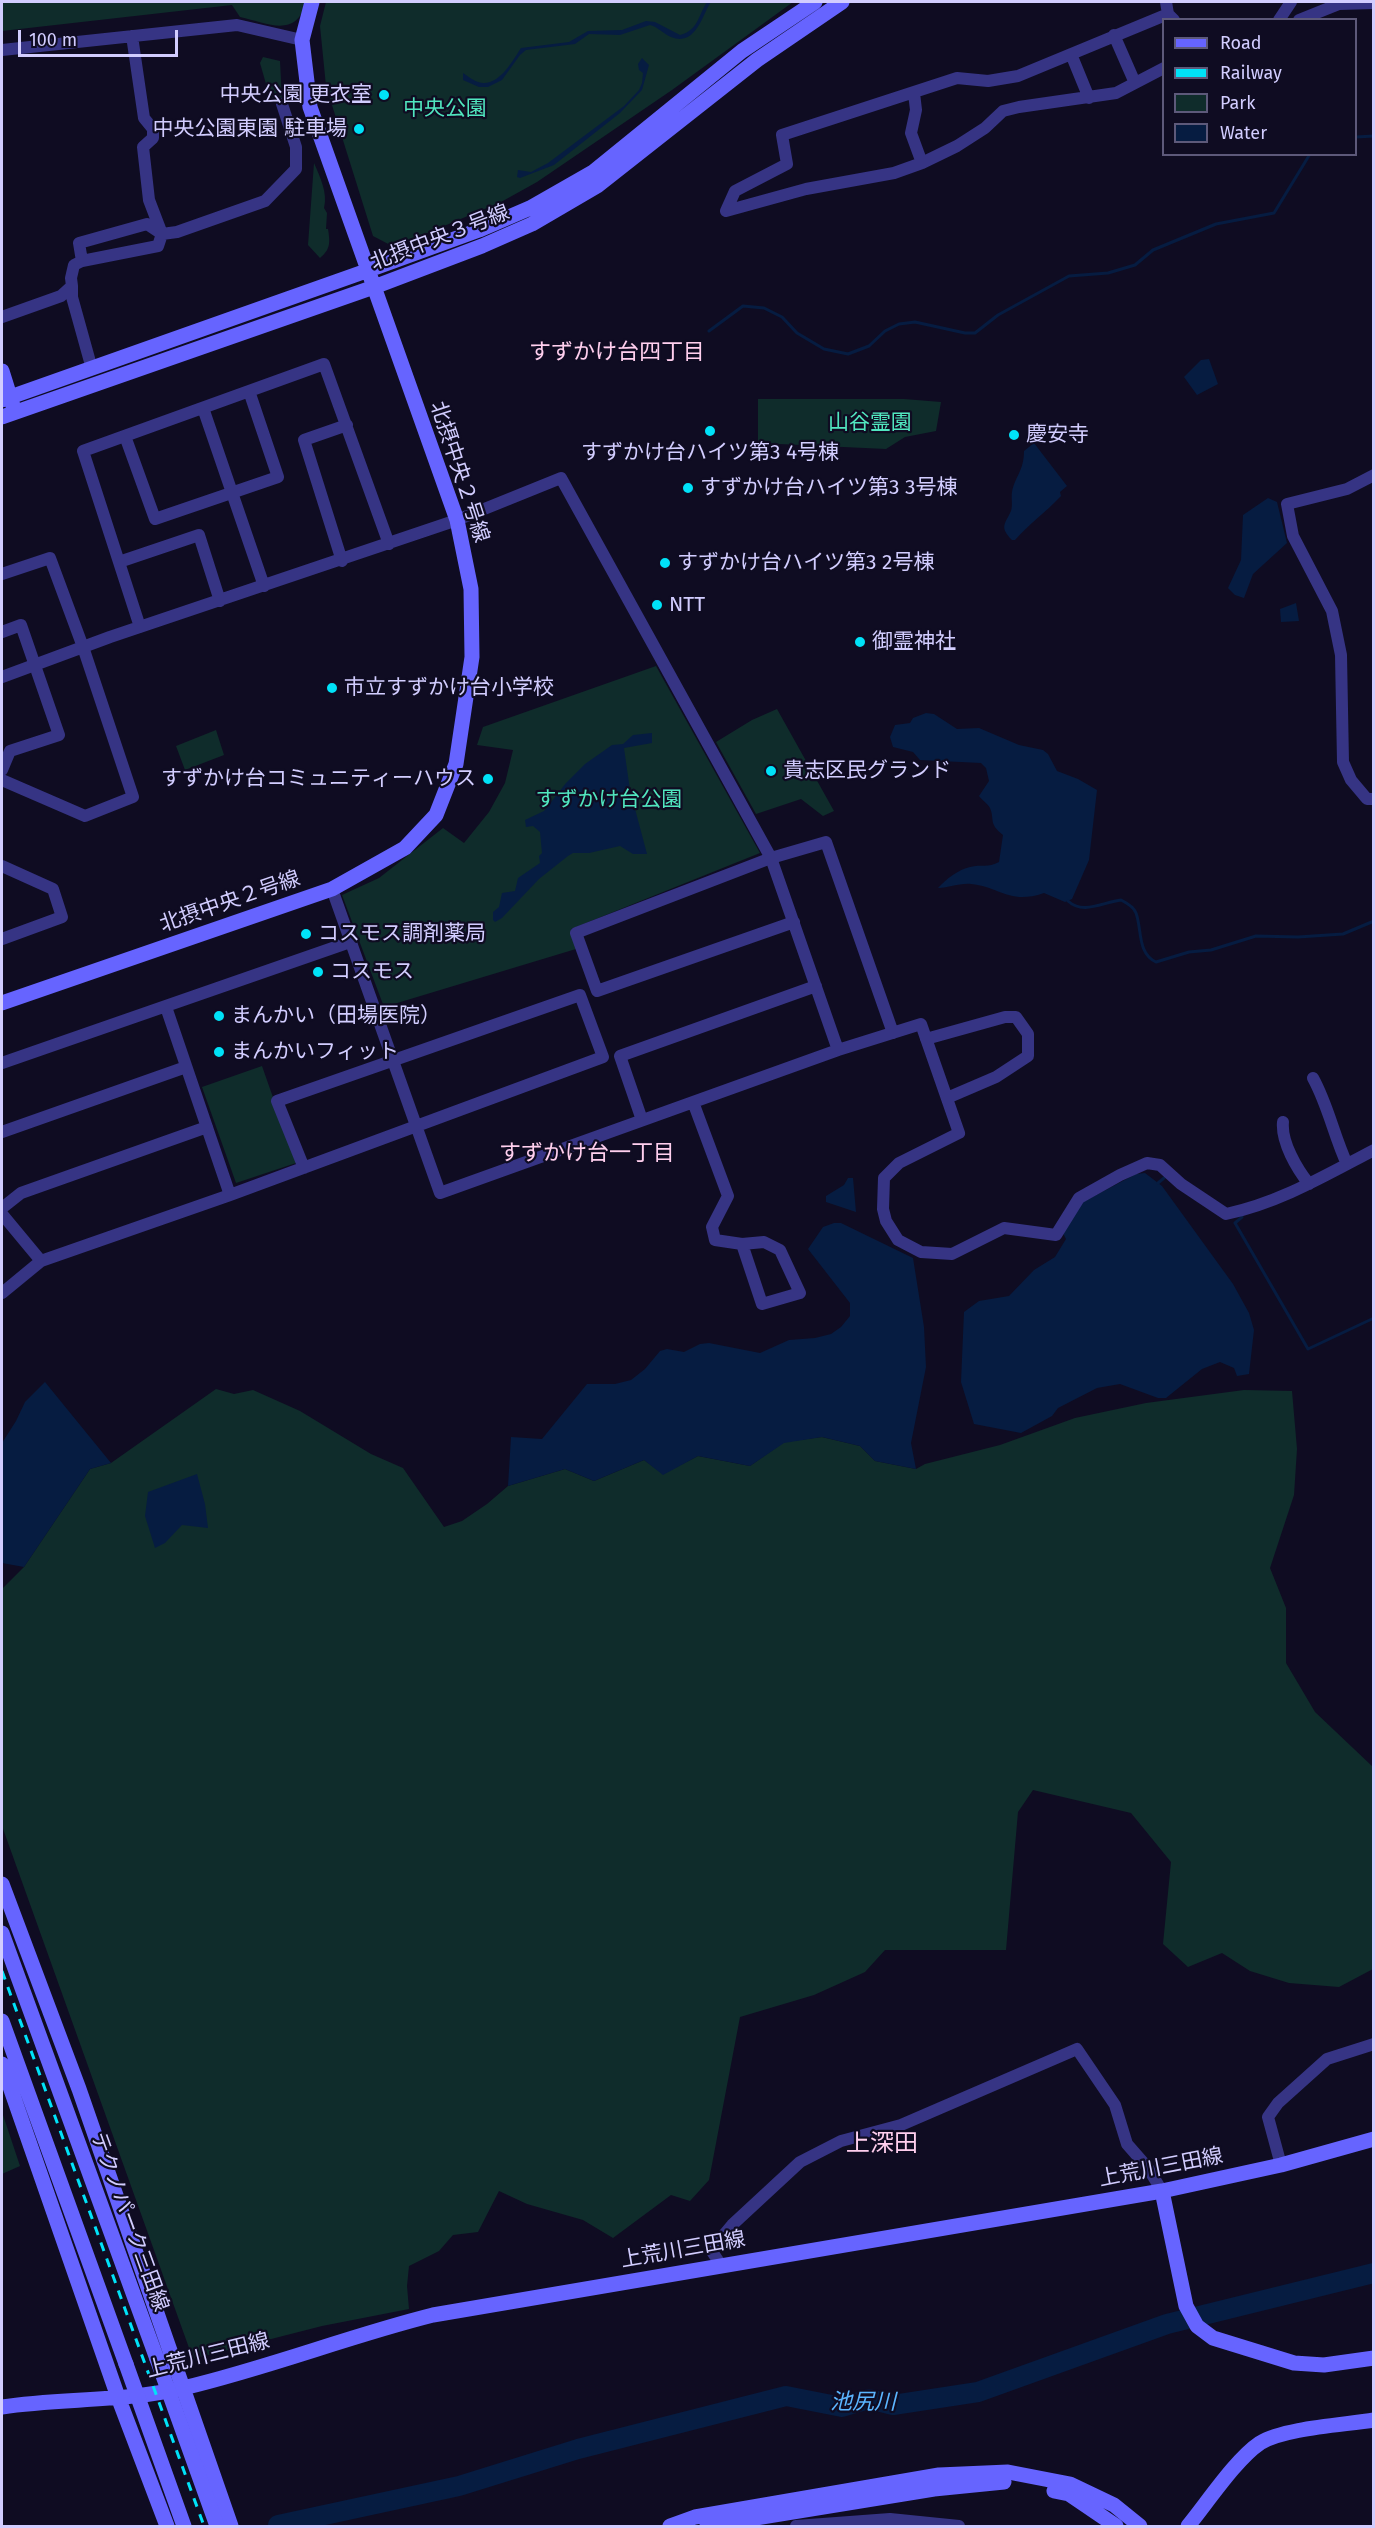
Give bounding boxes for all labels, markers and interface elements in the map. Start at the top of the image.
scale bar [21,18,182,56]
legend [1162,18,1357,156]
text: 100 m [29,29,77,51]
text: Road [1220,32,1262,54]
text: Railway [1220,62,1282,84]
place label: 中央公園 更衣室 [219,82,372,108]
marker: 中央公園 更衣室 [377,88,391,102]
text: Park [1220,92,1255,114]
park label: 中央公園 [403,96,487,122]
place label: 中央公園東園 駐車場 [152,116,347,142]
marker: 中央公園東園 駐車場 [352,122,366,136]
text: Water [1220,122,1267,144]
street label: 北摂中央３号線 [367,200,513,276]
district label: すずかけ台四丁目 [529,340,705,366]
street label: 北摂中央２号線 [424,398,494,546]
park label: 山谷霊園 [828,410,912,436]
place label: 慶安寺 [1026,422,1089,448]
marker: すずかけ台ハイツ第3 4号棟 [703,424,717,438]
marker: 慶安寺 [1007,428,1021,442]
place label: すずかけ台ハイツ第3 4号棟 [581,440,839,466]
place label: すずかけ台ハイツ第3 3号棟 [700,475,958,501]
marker: すずかけ台ハイツ第3 3号棟 [681,481,695,495]
place label: すずかけ台ハイツ第3 2号棟 [677,550,934,576]
marker: すずかけ台ハイツ第3 2号棟 [658,556,672,570]
place label: NTT [669,592,705,618]
marker: NTT [650,598,664,612]
place label: 御霊神社 [872,629,956,655]
marker: 御霊神社 [853,635,867,649]
place label: 市立すずかけ台小学校 [344,675,554,701]
marker: 市立すずかけ台小学校 [325,681,339,695]
place label: 貴志区民グランド [783,758,951,784]
marker: 貴志区民グランド [764,764,778,778]
place label: すずかけ台コミュニティーハウス [161,766,476,792]
marker: すずかけ台コミュニティーハウス [481,772,495,786]
park label: すずかけ台公園 [536,787,682,813]
street label: 北摂中央２号線 [156,866,304,938]
place label: コスモス調剤薬局 [318,921,486,947]
marker: コスモス調剤薬局 [299,927,313,941]
place label: コスモス [330,959,414,985]
marker: コスモス [311,965,325,979]
place label: まんかい（田場医院） [231,1003,441,1029]
marker: まんかい（田場医院） [212,1009,226,1023]
place label: まんかいフィット [231,1039,399,1065]
marker: まんかいフィット [212,1045,226,1059]
district label: すずかけ台一丁目 [499,1141,675,1167]
street label: テクノパーク三田線 [85,2129,173,2315]
district label: 上深田 [846,2130,918,2158]
street label: 上荒川三田線 [1097,2144,1225,2192]
street label: 上荒川三田線 [619,2227,747,2273]
street label: 上荒川三田線 [144,2329,272,2383]
water label: 池尻川 [830,2390,896,2416]

